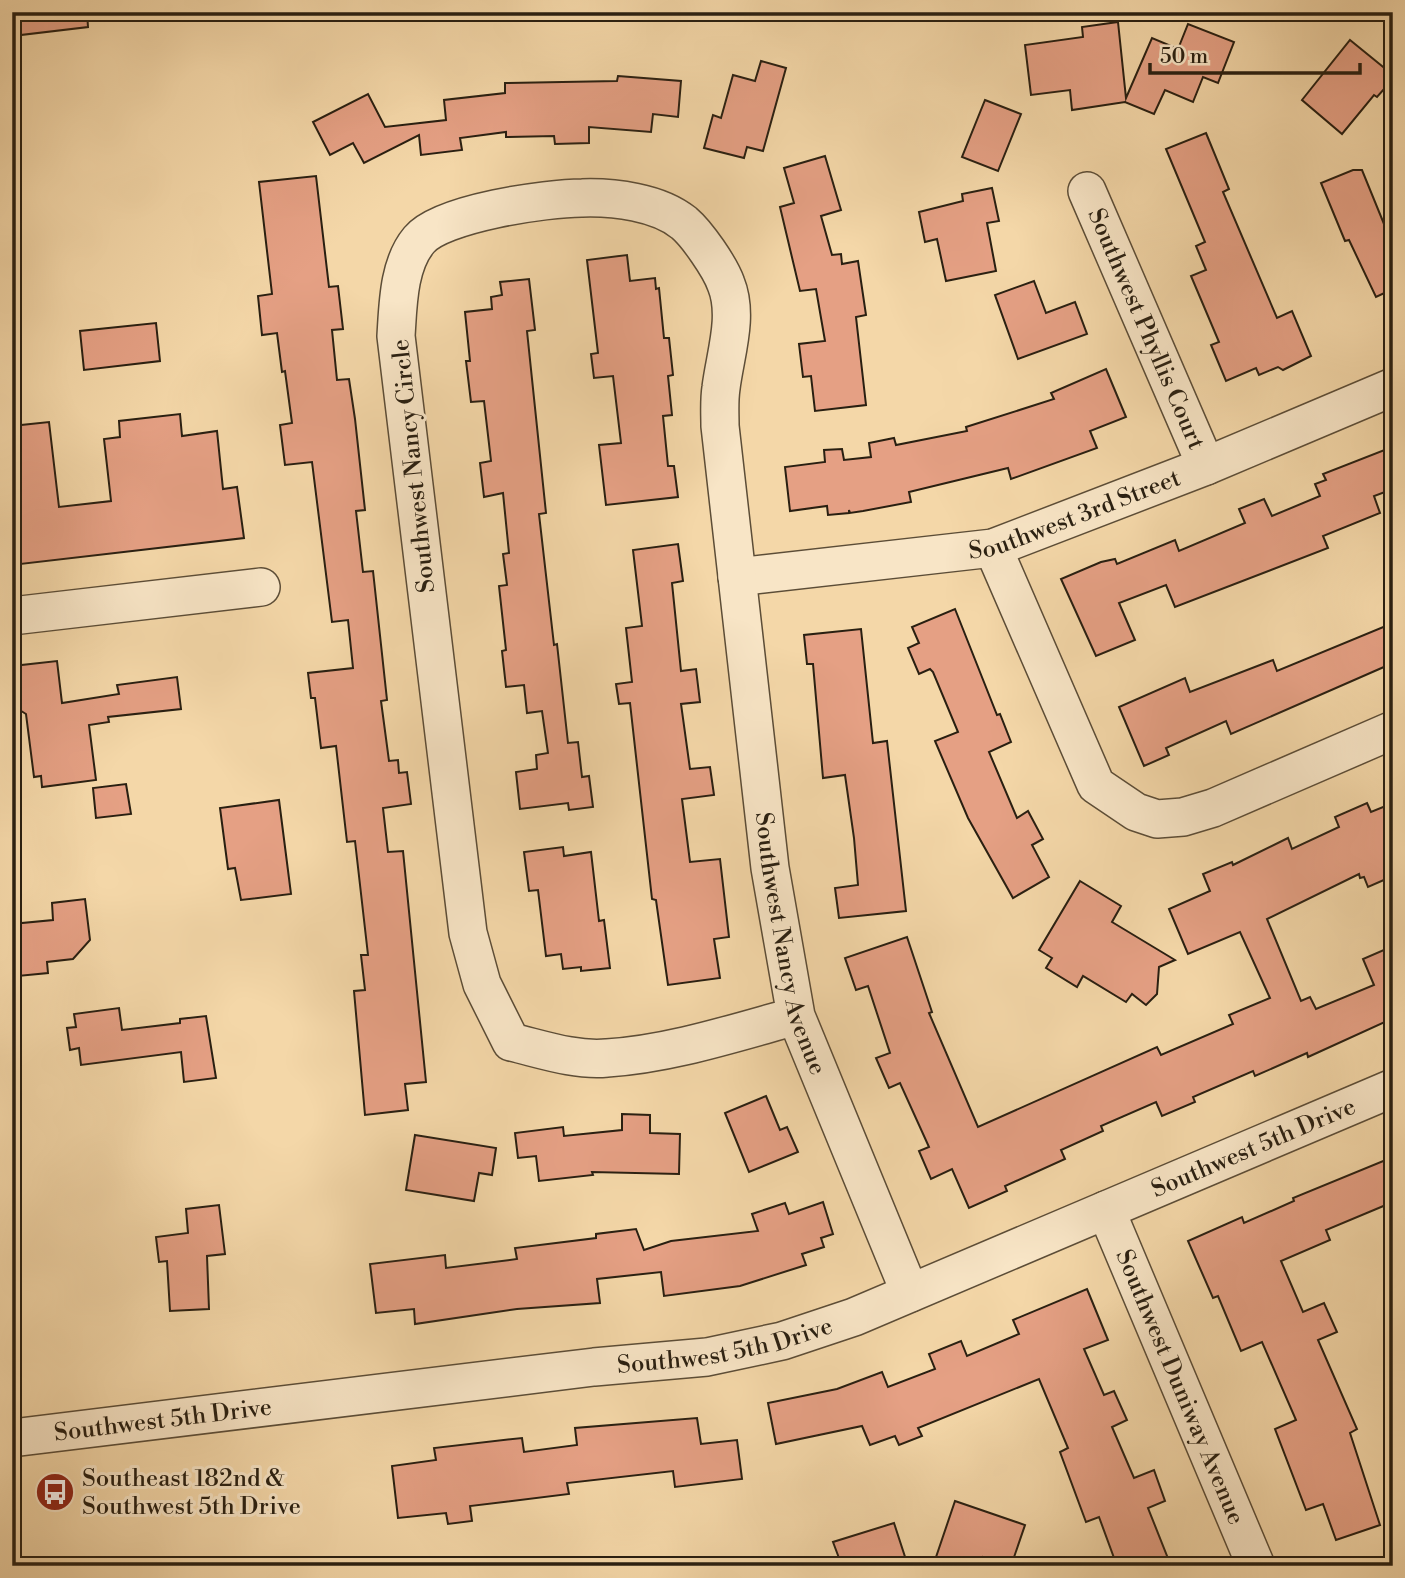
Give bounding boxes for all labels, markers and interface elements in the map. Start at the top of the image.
scale bar [1150,32,1360,76]
text: 50 m [1160,44,1208,70]
street label: Southwest Phyllis Court [1080,204,1211,455]
street label: Southwest Nancy Circle [386,338,442,594]
street label: Southwest 3rd Street [967,463,1185,567]
street label: Southwest Nancy Avenue [748,811,833,1079]
street label: Southwest 5th Drive [1147,1092,1360,1205]
street label: Southwest Duniway Avenue [1108,1245,1251,1529]
street label: Southwest 5th Drive [616,1311,836,1381]
street label: Southwest 5th Drive [52,1392,274,1449]
place label: Southeast 182nd & Southwest 5th Drive [82,1464,301,1522]
bus stop icon: Southeast 182nd & Southwest 5th Drive [34,1471,76,1513]

